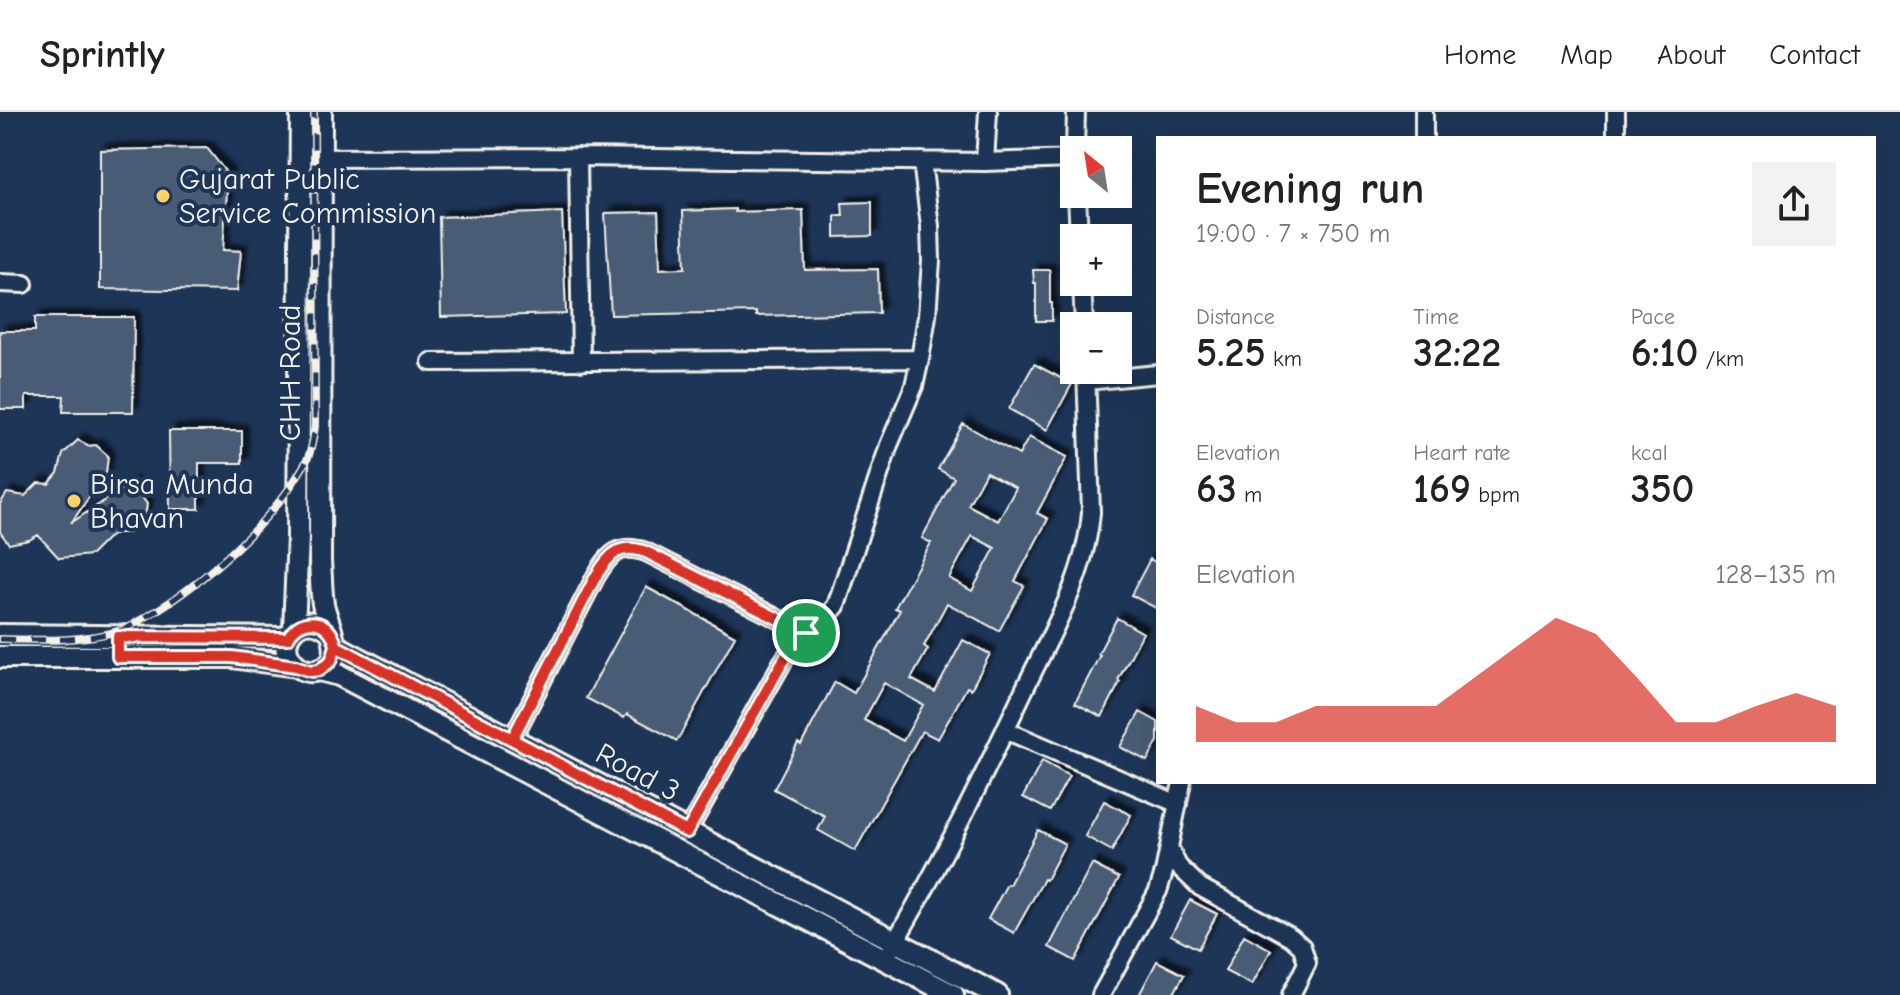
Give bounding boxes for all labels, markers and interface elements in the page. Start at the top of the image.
text: Sprintly [40,33,165,77]
text: Home [1444,39,1516,71]
text: Map [1560,39,1613,71]
text: About [1657,39,1725,71]
text: Contact [1769,39,1860,71]
north arrow [1060,136,1132,208]
map controls [1060,136,1132,384]
place label: Gujarat Public Service Commission [179,162,436,231]
button: share [1752,162,1836,246]
text: Evening run [1196,163,1424,214]
marker: Gujarat Public Service Commission [154,187,172,205]
text: 19:00 · 7 × 750 m [1196,219,1390,249]
button: + [1060,224,1132,296]
text: Distance [1196,304,1275,330]
text: Time [1413,304,1459,330]
text: Pace [1631,304,1675,330]
street label: CHH Road [273,305,308,441]
button: − [1060,312,1132,384]
text: 5.25 [1196,330,1266,376]
text: 32:22 [1413,330,1501,376]
text: 6:10 [1631,330,1698,376]
text: km [1266,346,1302,372]
text: /km [1698,346,1744,372]
text: Elevation [1196,440,1280,466]
text: Heart rate [1413,440,1510,466]
text: kcal [1631,440,1668,466]
text: 63 [1196,466,1237,512]
text: 169 [1413,466,1471,512]
text: 350 [1631,466,1695,512]
place label: Birsa Munda Bhavan [90,467,254,536]
text: m [1237,482,1262,508]
text: bpm [1471,482,1520,508]
marker: Birsa Munda Bhavan [65,492,83,510]
text: Elevation [1196,560,1296,590]
text: 128–135 m [1715,560,1836,590]
pin [772,599,840,667]
icon: arrive [784,611,828,655]
street label: Road 3 [590,736,686,809]

